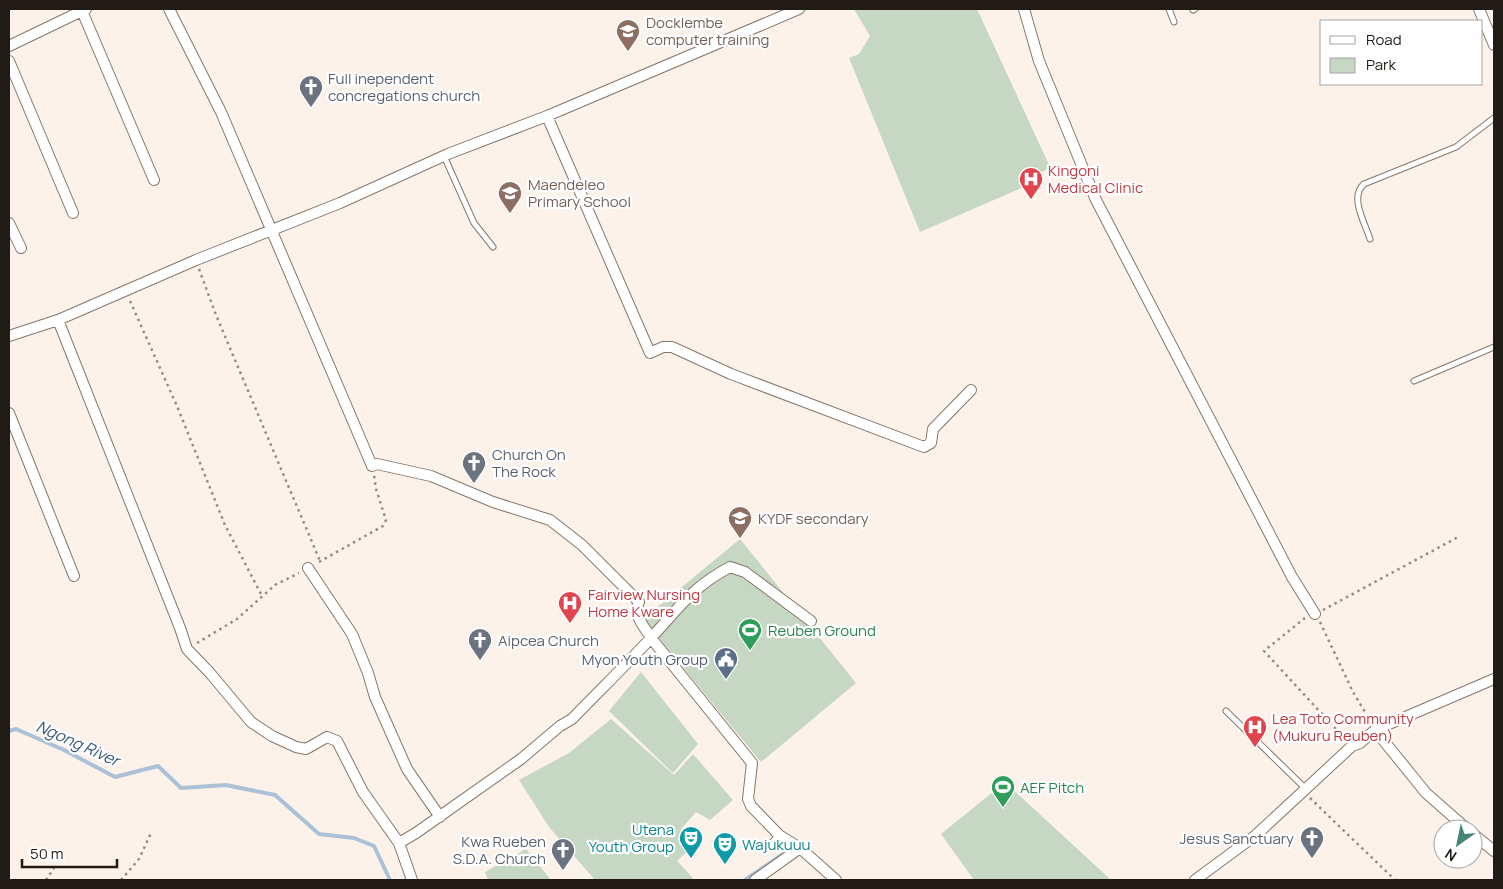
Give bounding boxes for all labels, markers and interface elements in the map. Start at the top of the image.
place label: Docklembe computer training [646,12,770,50]
school or university icon: Docklembe computer training [615,18,641,52]
legend [1320,20,1483,85]
text: Road [1366,29,1402,50]
text: Park [1366,54,1396,75]
place label: Full inependent concregations church [328,68,480,106]
church icon: Full inependent concregations church [298,74,324,108]
place label: Kingoni Medical Clinic [1048,160,1143,198]
hospital icon: Kingoni Medical Clinic [1018,166,1044,200]
place label: Maendeleo Primary School [528,174,631,212]
school or university icon: Maendeleo Primary School [497,180,523,214]
place label: Church On The Rock [492,444,566,482]
church icon: Church On The Rock [461,450,487,484]
school or university icon: KYDF secondary [727,505,753,539]
place label: KYDF secondary [758,508,869,529]
place label: Fairview Nursing Home Kware [588,584,700,622]
hospital icon: Fairview Nursing Home Kware [557,590,583,624]
sports icon: Reuben Ground [737,617,763,651]
place label: Reuben Ground [768,620,876,641]
church icon: Aipcea Church [467,627,493,661]
place label: Aipcea Church [498,630,599,651]
public building icon: Myon Youth Group [713,646,739,680]
place label: Myon Youth Group [582,649,708,670]
place label: Lea Toto Community (Mukuru Reuben) [1272,708,1414,746]
hospital icon: Lea Toto Community (Mukuru Reuben) [1242,714,1268,748]
water label: Ngong River [33,715,125,772]
sports icon: AEF Pitch [990,774,1016,808]
place label: AEF Pitch [1020,777,1084,798]
place label: Utena Youth Group [589,819,674,857]
north arrow [1433,819,1483,869]
theatre icon: Utena Youth Group [678,825,704,859]
church icon: Jesus Sanctuary [1299,825,1325,859]
place label: Jesus Sanctuary [1179,828,1294,849]
place label: Kwa Rueben S.D.A. Church [453,831,546,869]
theatre icon: Wajukuuu [712,831,738,865]
place label: Wajukuuu [742,834,811,855]
scale bar [22,836,118,868]
church icon: Kwa Rueben S.D.A. Church [550,837,576,871]
text: 50 m [30,843,64,864]
text: N [1441,845,1460,866]

